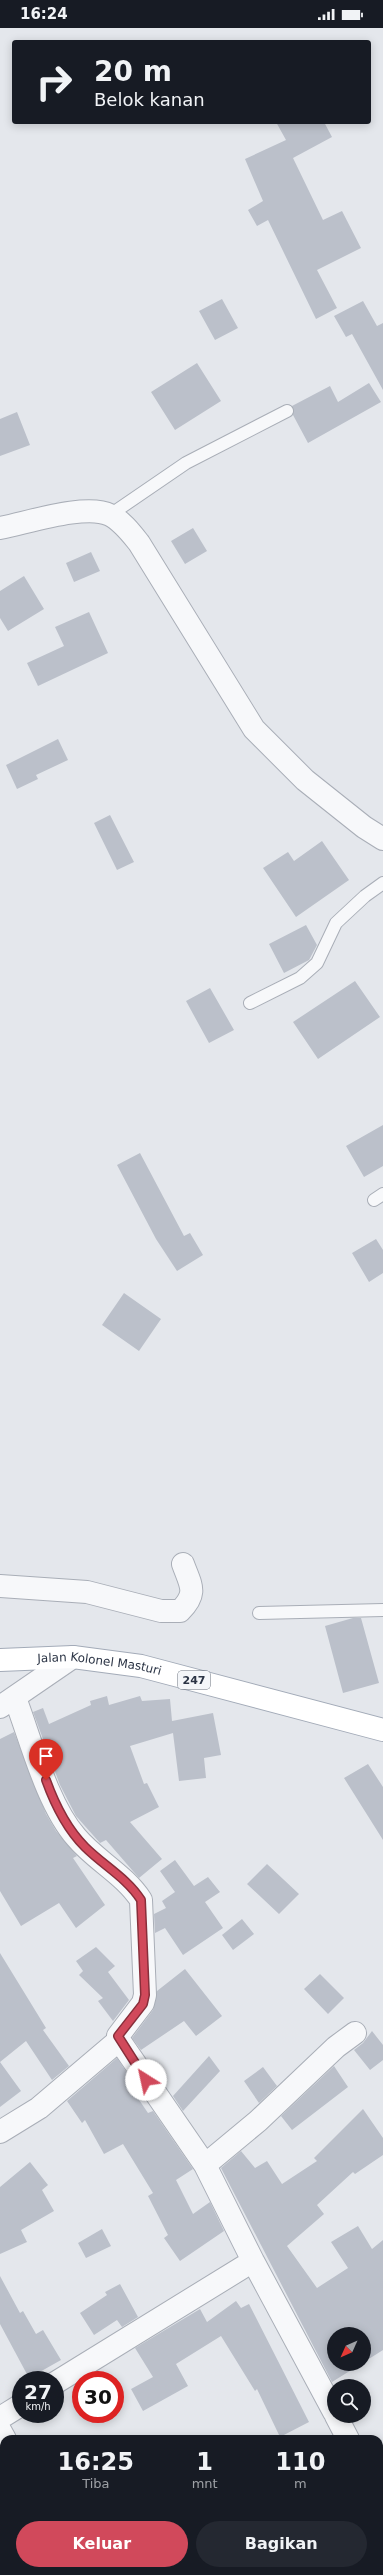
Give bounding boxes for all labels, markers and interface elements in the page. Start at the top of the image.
text: 16:24 [20,5,68,23]
text: 20 m [94,55,172,88]
icon: right [28,56,80,108]
text: Belok kanan [94,89,205,110]
street label: Jalan Kolonel Masturi [36,1650,163,1678]
road number: 247 [178,1671,210,1689]
pin [29,1739,63,1780]
icon: arrive [35,1745,57,1767]
position arrow [125,2059,167,2101]
north arrow [327,2327,371,2371]
map controls [327,2327,371,2423]
speed limit sign: 30 [72,2371,124,2423]
button: search [327,2379,371,2423]
text: 27 [24,2380,52,2404]
text: km/h [25,2401,51,2412]
text: 16:25 [58,2448,134,2476]
text: 1 [196,2448,213,2476]
text: 110 [275,2448,325,2476]
text: Tiba [82,2476,110,2491]
text: mnt [192,2476,218,2491]
text: m [294,2476,307,2491]
button: Keluar [16,2521,188,2567]
button: Bagikan [196,2521,367,2567]

